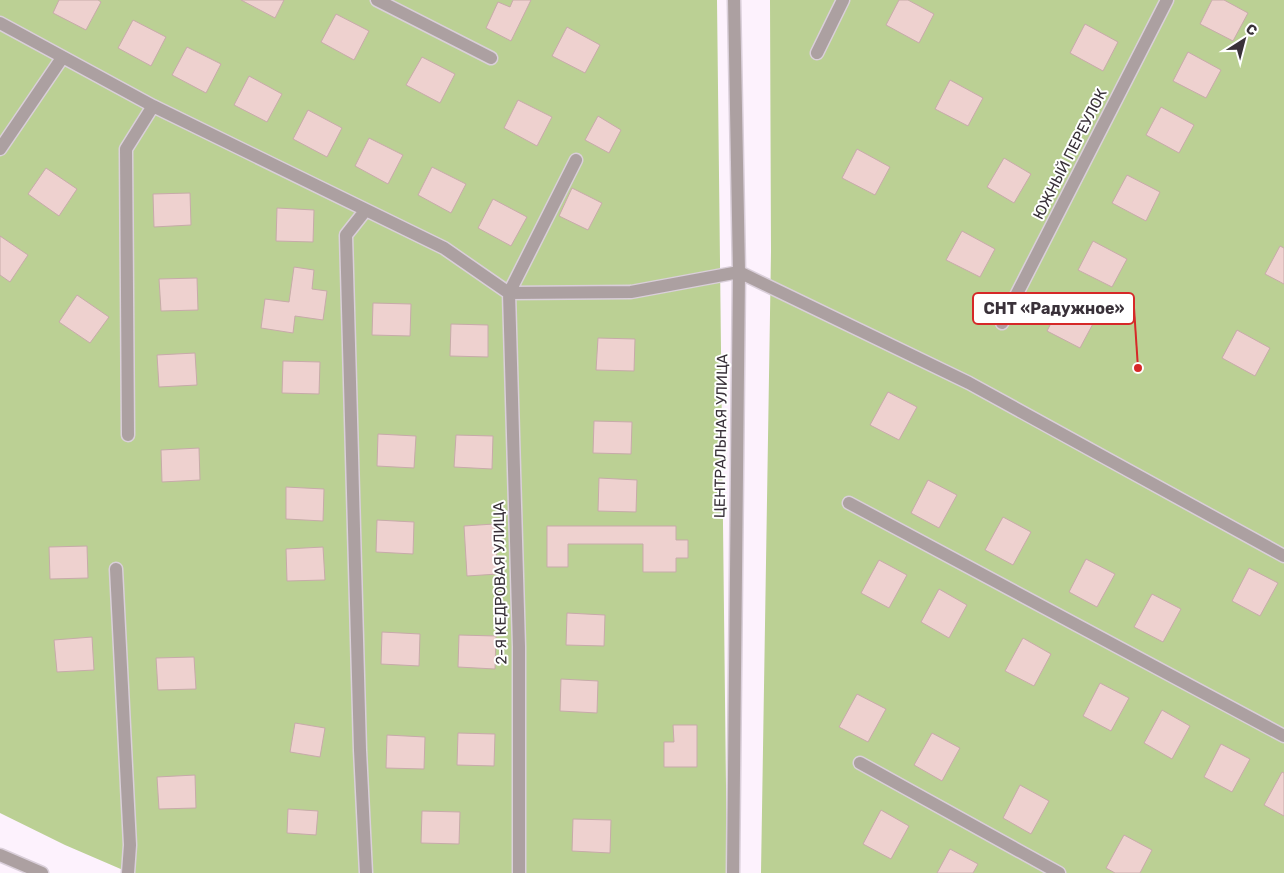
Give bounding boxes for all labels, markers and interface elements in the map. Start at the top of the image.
north arrow [1219,15,1269,65]
text: С [1242,20,1260,40]
street label: ЮЖНЫЙ ПЕРЕУЛОК [1029,85,1111,222]
callout: СНТ «Радужное» [973,293,1134,324]
text: СНТ «Радужное» [984,299,1124,318]
street label: ЦЕНТРАЛЬНАЯ УЛИЦА [711,354,731,518]
street label: 2-Я КЕДРОВАЯ УЛИЦА [490,501,510,665]

